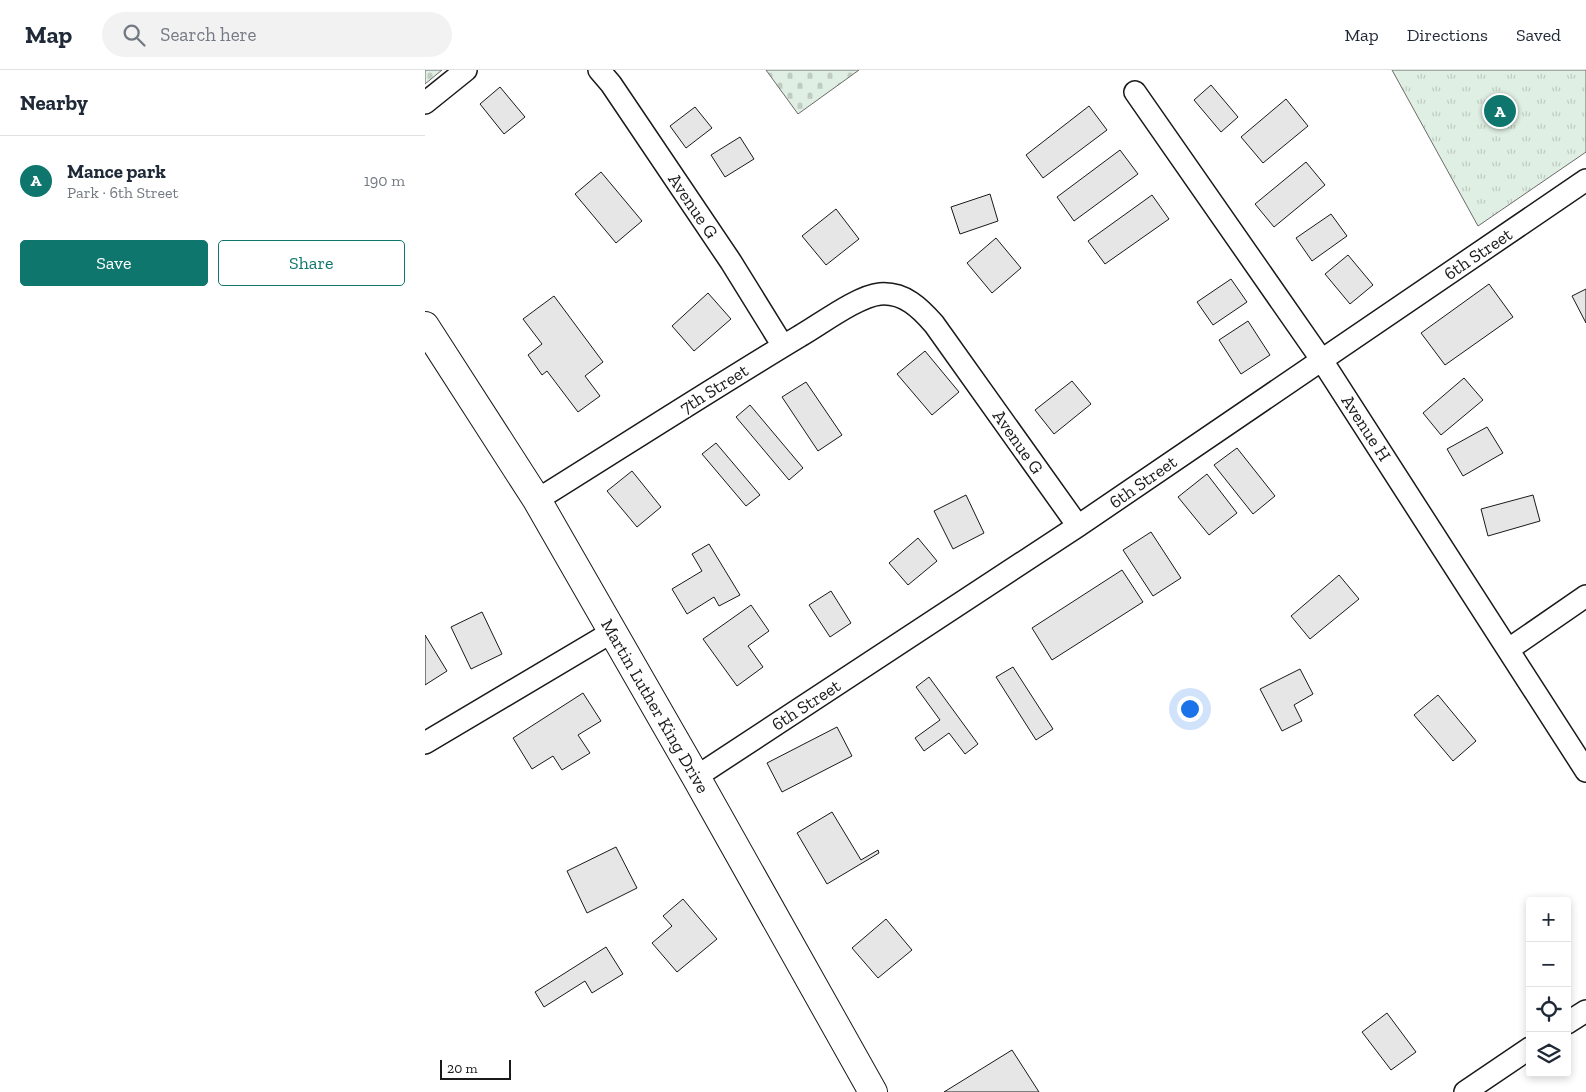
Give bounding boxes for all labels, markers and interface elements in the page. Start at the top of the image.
search box [102,12,452,57]
text: Map [25,20,72,49]
icon: search [120,21,148,49]
text: Search here [160,23,257,46]
text: Map [1344,24,1379,46]
text: Directions [1407,24,1488,46]
text: Saved [1516,24,1561,46]
text: Nearby [20,90,88,115]
pin: A [1484,92,1516,130]
text: Mance park [67,160,166,183]
street label: Avenue G [663,169,723,243]
text: A [31,171,42,190]
text: 190 m [364,171,405,190]
text: Park · 6th Street [67,183,179,202]
street label: 6th Street [1440,223,1517,285]
button: Save [20,240,208,286]
button: Share [218,240,405,286]
street label: 7th Street [676,359,753,419]
street label: Avenue H [1336,391,1396,465]
street label: Avenue G [988,406,1048,478]
street label: 6th Street [1105,451,1181,513]
street label: Martin Luther King Drive [596,615,714,797]
street label: 6th Street [767,674,845,735]
your location [1177,696,1203,722]
map controls [1526,897,1571,1077]
button: + [1526,897,1571,942]
button: − [1526,942,1571,987]
button: locate [1526,987,1571,1032]
button: layers [1526,1032,1571,1077]
scale bar [440,1057,511,1080]
text: 20 m [447,1060,478,1077]

